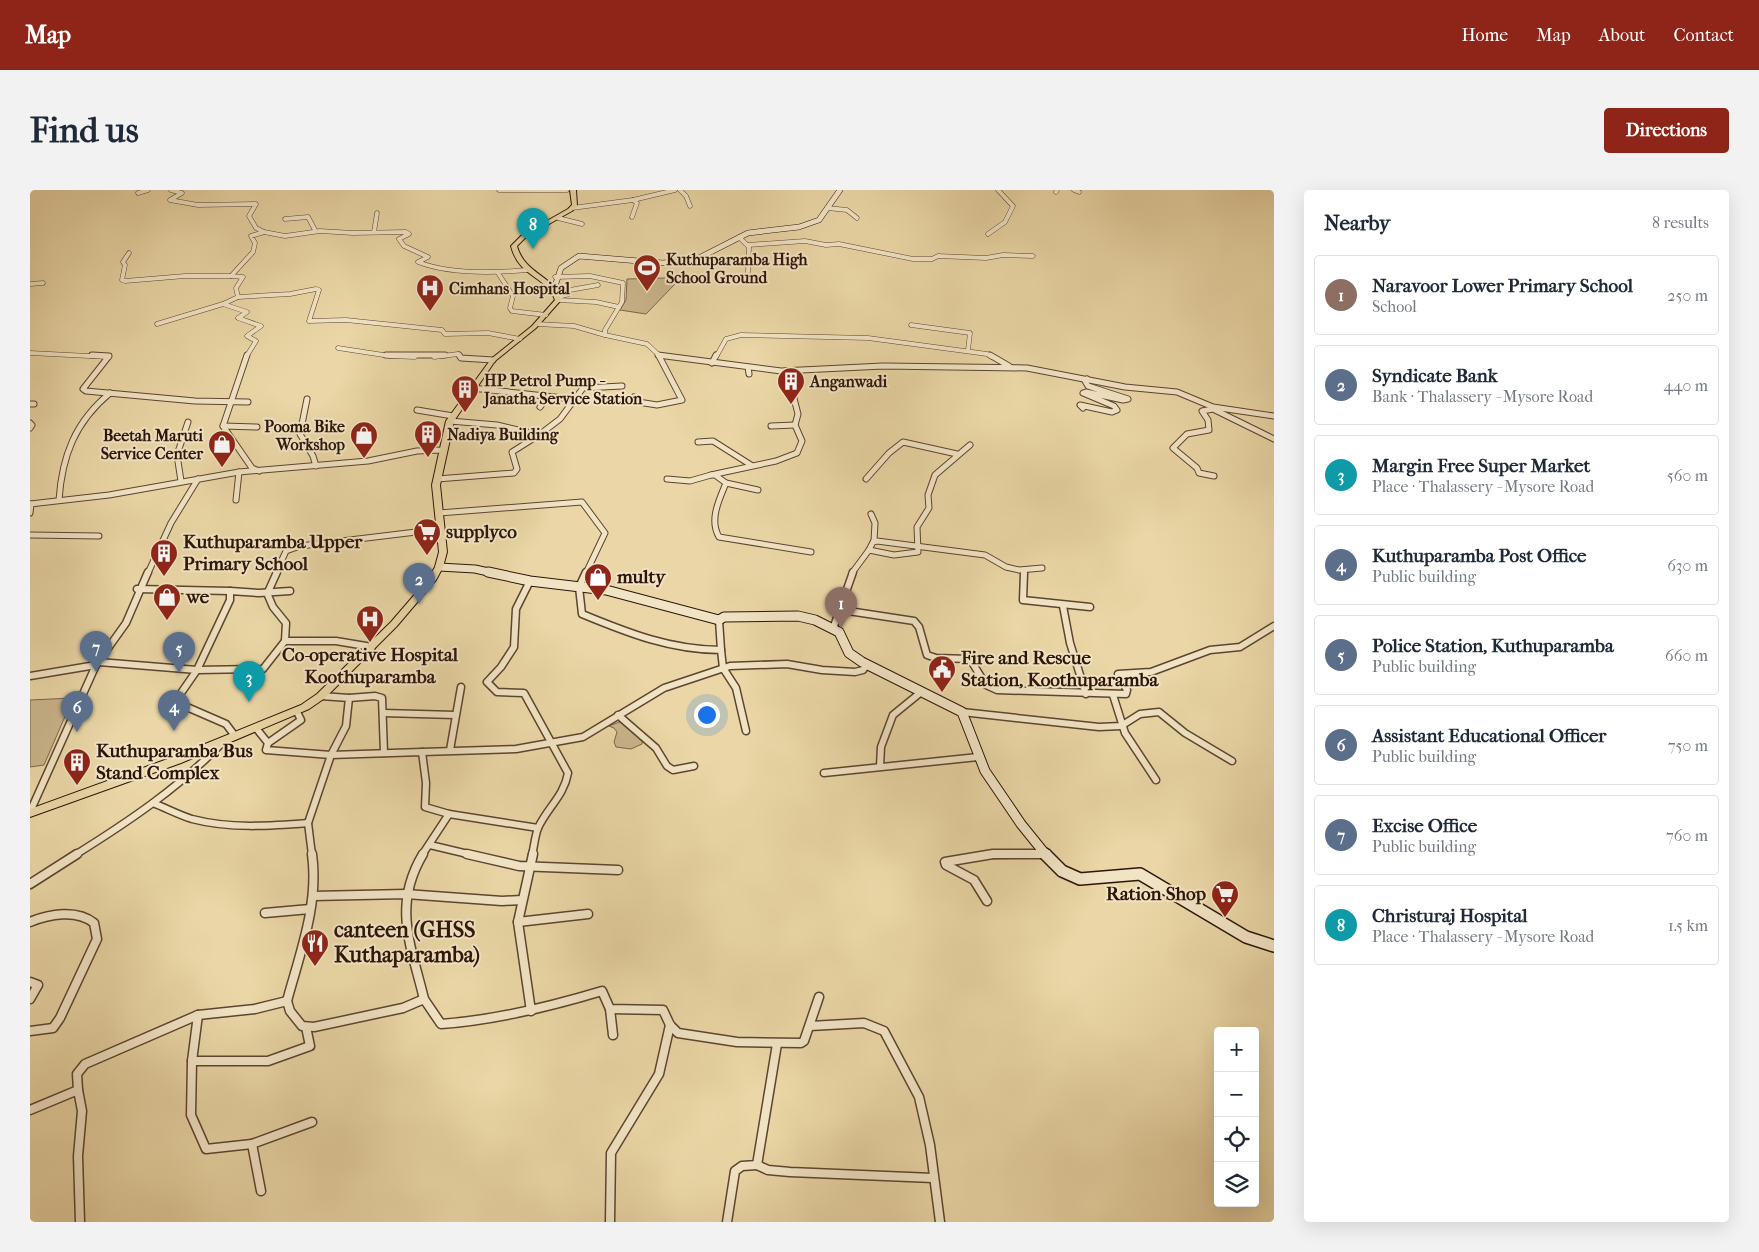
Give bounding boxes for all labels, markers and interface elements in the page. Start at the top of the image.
text: Map [25,21,71,49]
text: Home [1461,25,1508,46]
text: Map [1536,25,1571,46]
text: About [1599,25,1645,46]
text: Contact [1673,25,1734,46]
button: Directions [1604,108,1729,153]
text: Find us [30,110,139,151]
pin: 8 [517,208,549,249]
text: Nearby [1324,211,1390,235]
text: 8 results [1652,213,1709,232]
place label: Kuthuparamba High School Ground [666,250,808,287]
sports icon: Kuthuparamba High School Ground [632,253,662,292]
hospital icon: Cimhans Hospital [415,273,445,312]
text: Naravoor Lower Primary School [1372,275,1633,297]
place label: Cimhans Hospital [449,279,571,299]
text: 1 [1338,286,1344,305]
text: 250 m [1667,286,1708,305]
text: School [1372,297,1417,316]
text: Syndicate Bank [1372,365,1498,387]
building icon: Anganwadi [776,366,806,405]
place label: HP Petrol Pump - Janatha Service Station [482,371,643,409]
place label: Anganwadi [809,372,887,392]
building icon: HP Petrol Pump - Janatha Service Station [450,374,480,413]
text: 2 [1337,376,1345,395]
text: 440 m [1663,376,1708,395]
text: Bank · Thalassery - Mysore Road [1372,387,1593,406]
place label: Pooma Bike Workshop [264,417,345,455]
building icon: Nadiya Building [413,419,443,458]
shop icon: Pooma Bike Workshop [349,420,379,459]
place label: Nadiya Building [447,425,559,445]
place label: Beetah Maruti Service Center [101,426,204,463]
shop icon: Beetah Maruti Service Center [207,429,237,468]
text: Margin Free Super Market [1372,455,1590,477]
text: 3 [1338,466,1344,485]
text: 560 m [1667,466,1708,485]
text: Place · Thalassery - Mysore Road [1372,477,1594,496]
supermarket icon: supplyco [412,517,442,556]
place label: supplyco [446,521,517,543]
place label: Kuthuparamba Upper Primary School [183,531,363,575]
building icon: Kuthuparamba Upper Primary School [149,538,179,577]
text: Kuthuparamba Post Office [1372,545,1587,567]
text: 4 [1336,556,1346,575]
text: 630 m [1667,556,1708,575]
shop icon: multy [583,562,613,601]
pin: 2 [403,563,435,604]
place label: multy [616,566,666,588]
text: Public building [1372,567,1476,586]
shop icon: we [152,582,182,621]
place label: we [185,586,210,608]
pin: 1 [825,587,857,628]
hospital icon: Co-operative Hospital Koothuparamba [355,604,385,643]
pin: 7 [80,631,112,672]
pin: 5 [163,632,195,673]
text: Police Station, Kuthuparamba [1372,635,1614,657]
place label: Co-operative Hospital Koothuparamba [282,644,459,688]
text: 5 [1338,646,1344,665]
text: 660 m [1665,646,1708,665]
place label: Fire and Rescue Station, Koothuparamba [960,647,1159,691]
public building icon: Fire and Rescue Station, Koothuparamba [927,654,957,693]
text: Public building [1372,657,1476,676]
pin: 3 [233,661,265,702]
pin: 4 [158,690,190,731]
pin: 6 [61,691,93,732]
your location [694,702,720,728]
text: Assistant Educational Officer [1372,725,1606,747]
text: 6 [1337,736,1345,755]
text: 750 m [1668,736,1708,755]
place label: Kuthuparamba Bus Stand Complex [96,740,253,784]
building icon: Kuthuparamba Bus Stand Complex [62,747,92,786]
text: Public building [1372,747,1476,766]
text: Excise Office [1372,815,1477,837]
text: 7 [1337,826,1345,845]
text: 760 m [1666,826,1708,845]
text: Public building [1372,837,1476,856]
supermarket icon: Ration Shop [1210,879,1240,918]
place label: Ration Shop [1106,883,1206,905]
text: Christuraj Hospital [1372,905,1528,927]
text: 8 [1337,916,1345,935]
text: 1.5 km [1668,916,1708,935]
place label: canteen (GHSS Kuthaparamba) [334,917,480,968]
text: Place · Thalassery - Mysore Road [1372,927,1594,946]
restaurant icon: canteen (GHSS Kuthaparamba) [300,928,330,967]
map controls [1214,1027,1259,1207]
button: + [1214,1027,1259,1072]
button: − [1214,1072,1259,1117]
button: locate [1214,1117,1259,1162]
button: layers [1214,1162,1259,1207]

